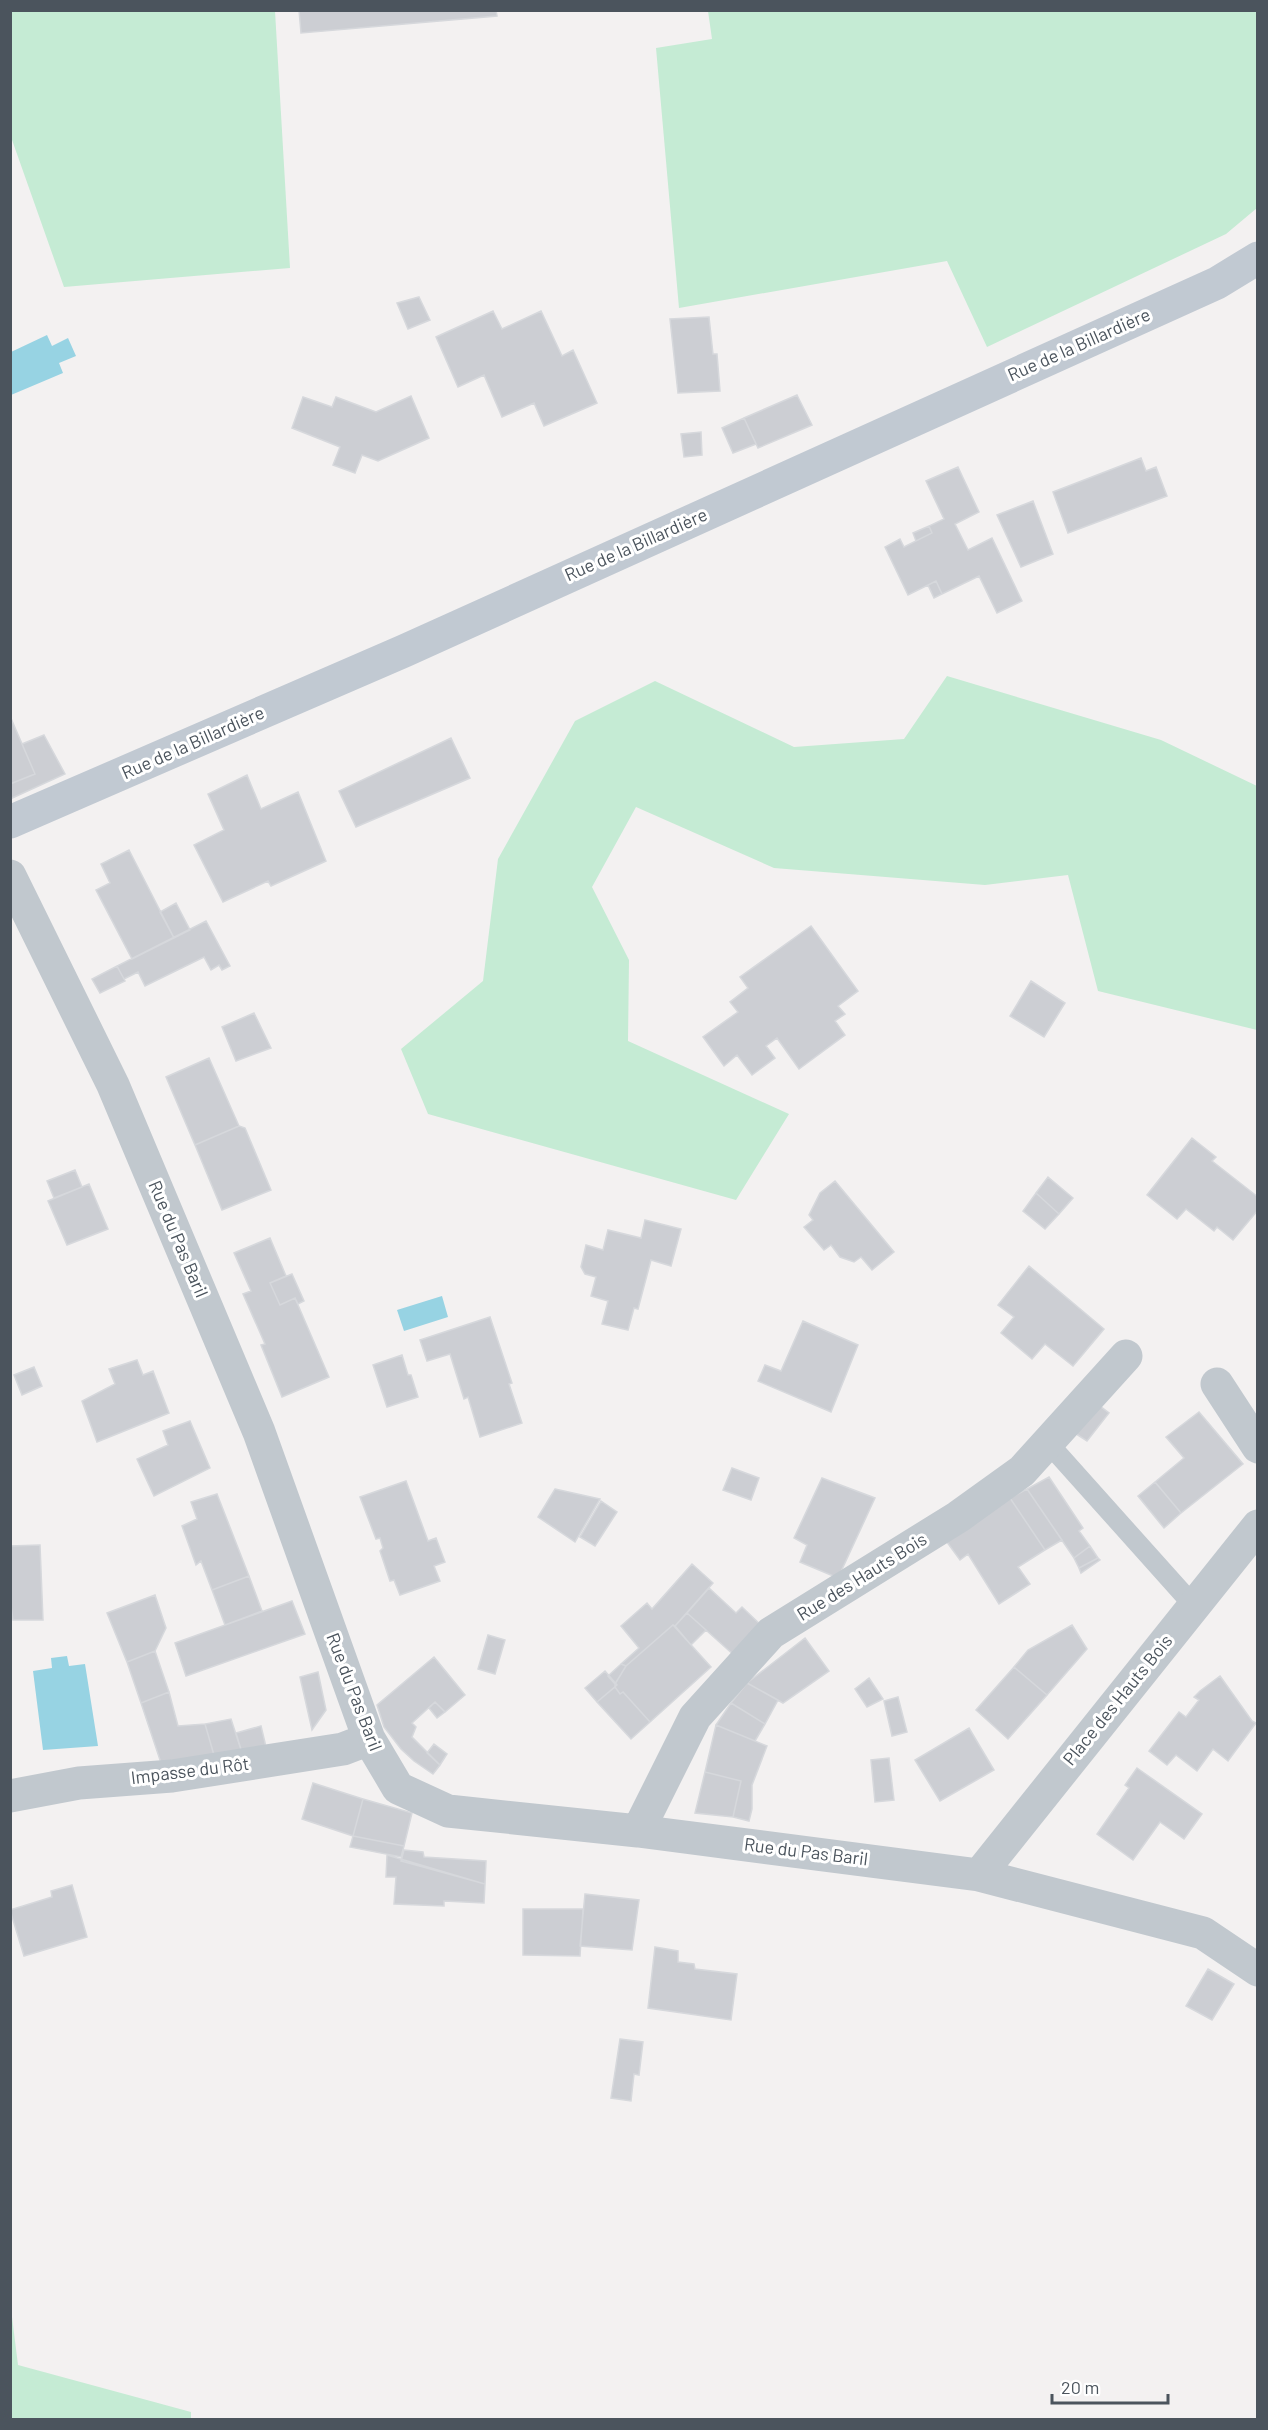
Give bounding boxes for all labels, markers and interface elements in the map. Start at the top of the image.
street label: Rue de la Billardière [1004,303,1153,385]
street label: Rue de la Billardière [561,503,710,585]
street label: Rue de la Billardière [118,701,267,783]
street label: Rue du Pas Baril [144,1177,213,1300]
street label: Rue des Hauts Bois [792,1527,931,1625]
street label: Rue du Pas Baril [322,1630,388,1754]
street label: Place des Hauts Bois [1058,1630,1177,1769]
street label: Impasse du Rôt [129,1752,250,1788]
street label: Rue du Pas Baril [743,1832,869,1870]
scale bar [1052,2367,1168,2405]
text: 20 m [1061,2376,1099,2398]

